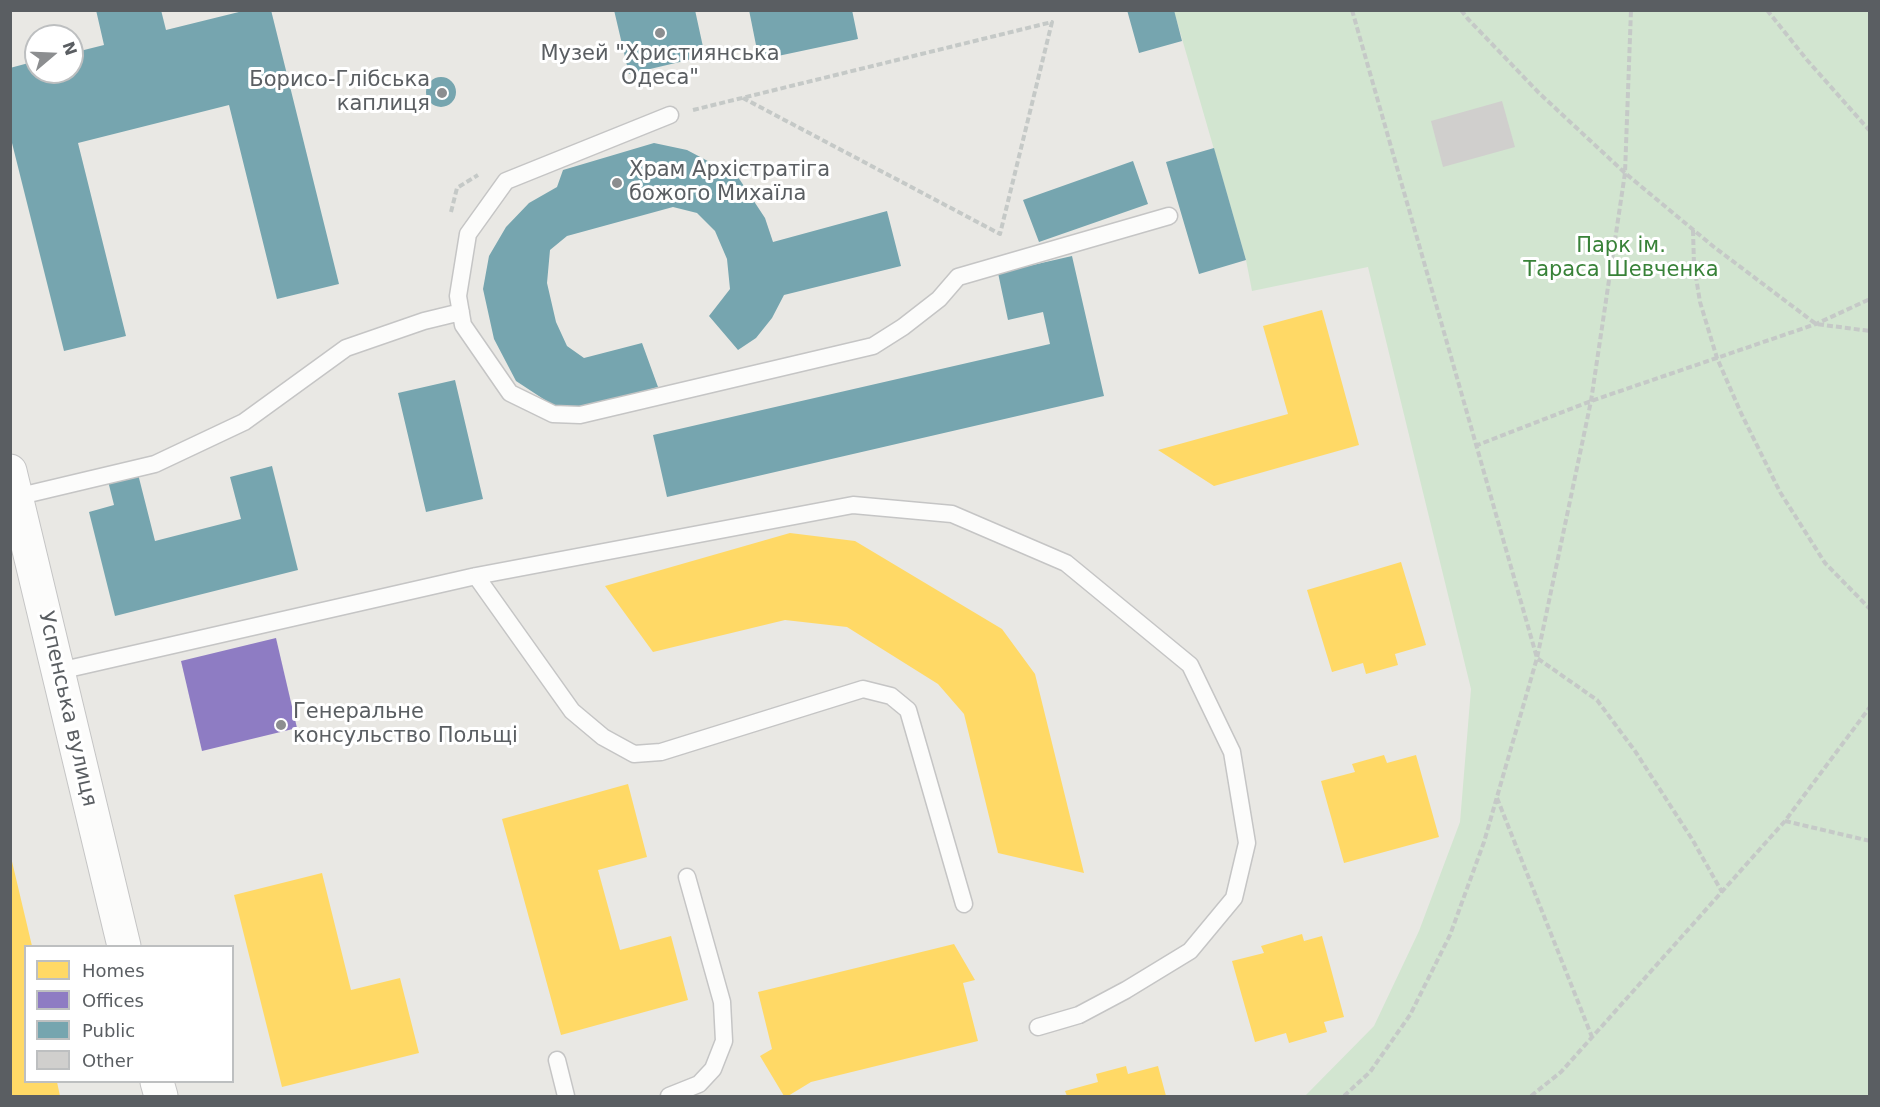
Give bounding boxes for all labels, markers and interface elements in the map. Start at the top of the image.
north arrow [24,24,84,84]
marker: Музей "Християнська Одеса" [653,26,667,40]
text: N [58,39,81,58]
place label: Музей "Християнська Одеса" [540,42,780,92]
place label: Борисо-Глібська каплиця [249,68,430,118]
marker: Борисо-Глібська каплиця [435,86,449,100]
place label: Храм Архістратіга божого Михаїла [629,158,830,208]
marker: Храм Архістратіга божого Михаїла [610,176,624,190]
park label: Парк ім. Тараса Шевченка [1523,234,1719,284]
street label: Успенська вулиця [32,609,102,809]
place label: Генеральне консульство Польщі [293,700,518,750]
marker: Генеральне консульство Польщі [274,718,288,732]
legend [24,945,234,1083]
text: Homes [82,960,145,981]
text: Offices [82,990,144,1011]
text: Public [82,1020,135,1041]
text: Other [82,1050,133,1071]

